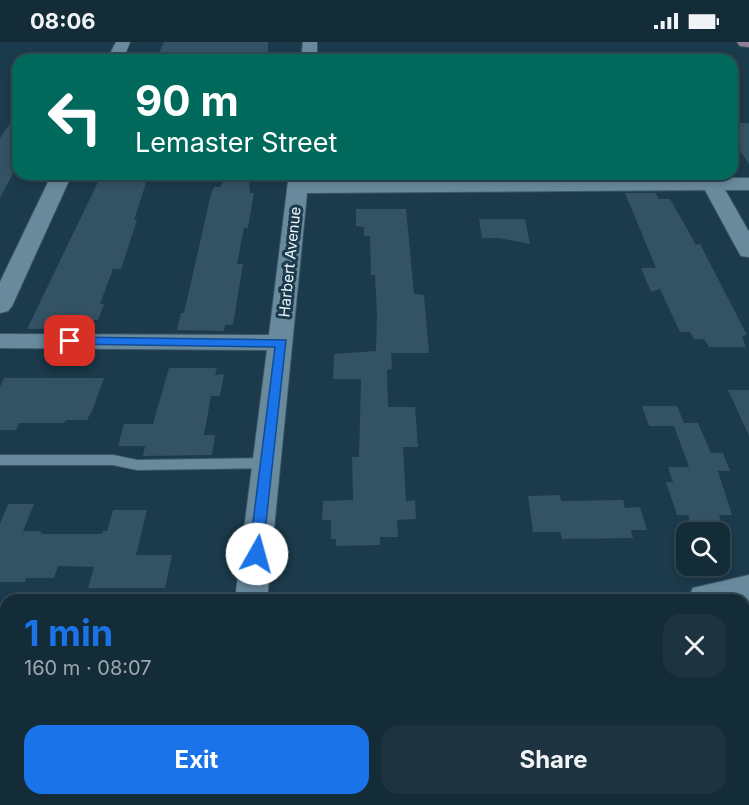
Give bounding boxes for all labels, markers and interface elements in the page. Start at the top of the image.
text: 08:06 [30,8,96,34]
text: 90 m [135,75,239,126]
icon: left [36,78,114,156]
text: Lemaster Street [135,126,337,159]
street label: Harbert Avenue [274,206,305,318]
pin [44,315,95,366]
icon: arrive [53,324,86,357]
position arrow [225,522,289,586]
map controls [676,522,730,576]
button: search [676,522,730,576]
text: 1 min [24,611,113,655]
button: close [663,614,726,677]
text: 160 m · 08:07 [24,656,152,680]
button: Exit [24,725,369,794]
button: Share [381,725,726,794]

